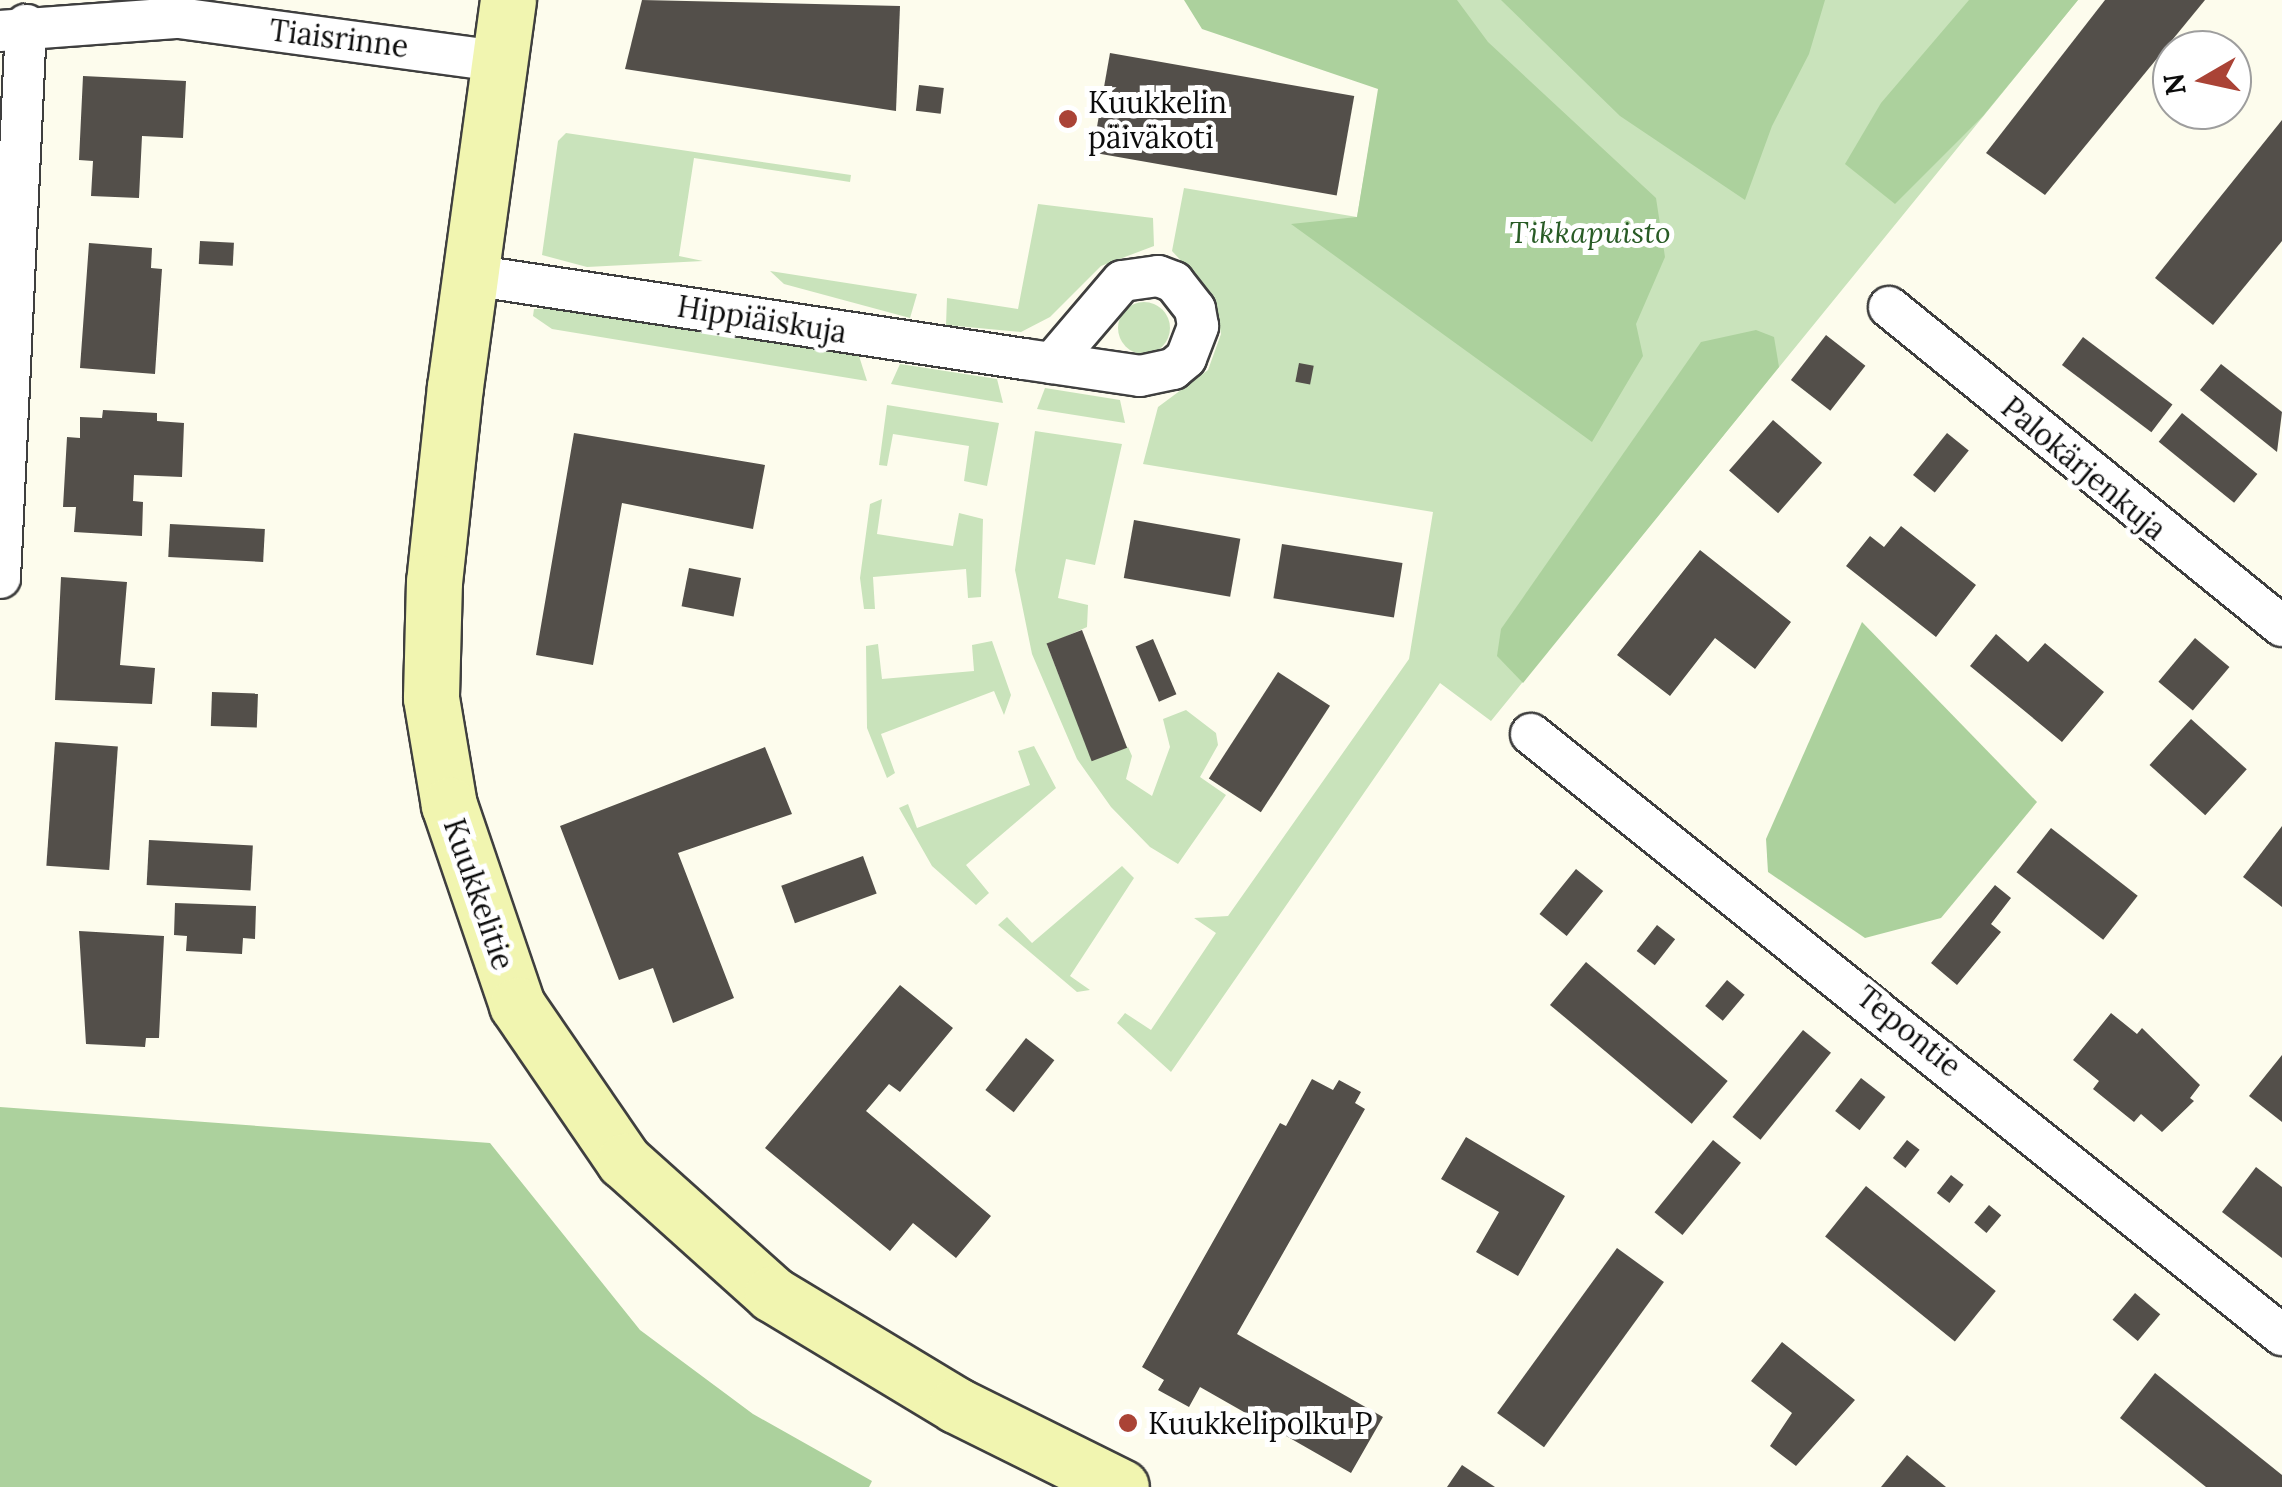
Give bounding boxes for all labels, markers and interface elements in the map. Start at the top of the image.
street label: Tiaisrinne [268,12,410,64]
north arrow [2152,30,2252,130]
text: N [2155,71,2194,98]
place label: Kuukkelin päiväkoti [1088,84,1227,154]
marker: Kuukkelin päiväkoti [1057,108,1079,130]
park label: Tikkapuisto [1509,214,1671,250]
street label: Hippiäiskuja [675,288,849,350]
street label: Palokärjenkuja [1995,389,2173,547]
street label: Kuukkelitie [436,814,522,974]
street label: Tepontie [1850,978,1968,1084]
place label: Kuukkelipolku P [1148,1405,1372,1441]
marker: Kuukkelipolku P [1117,1412,1139,1434]

